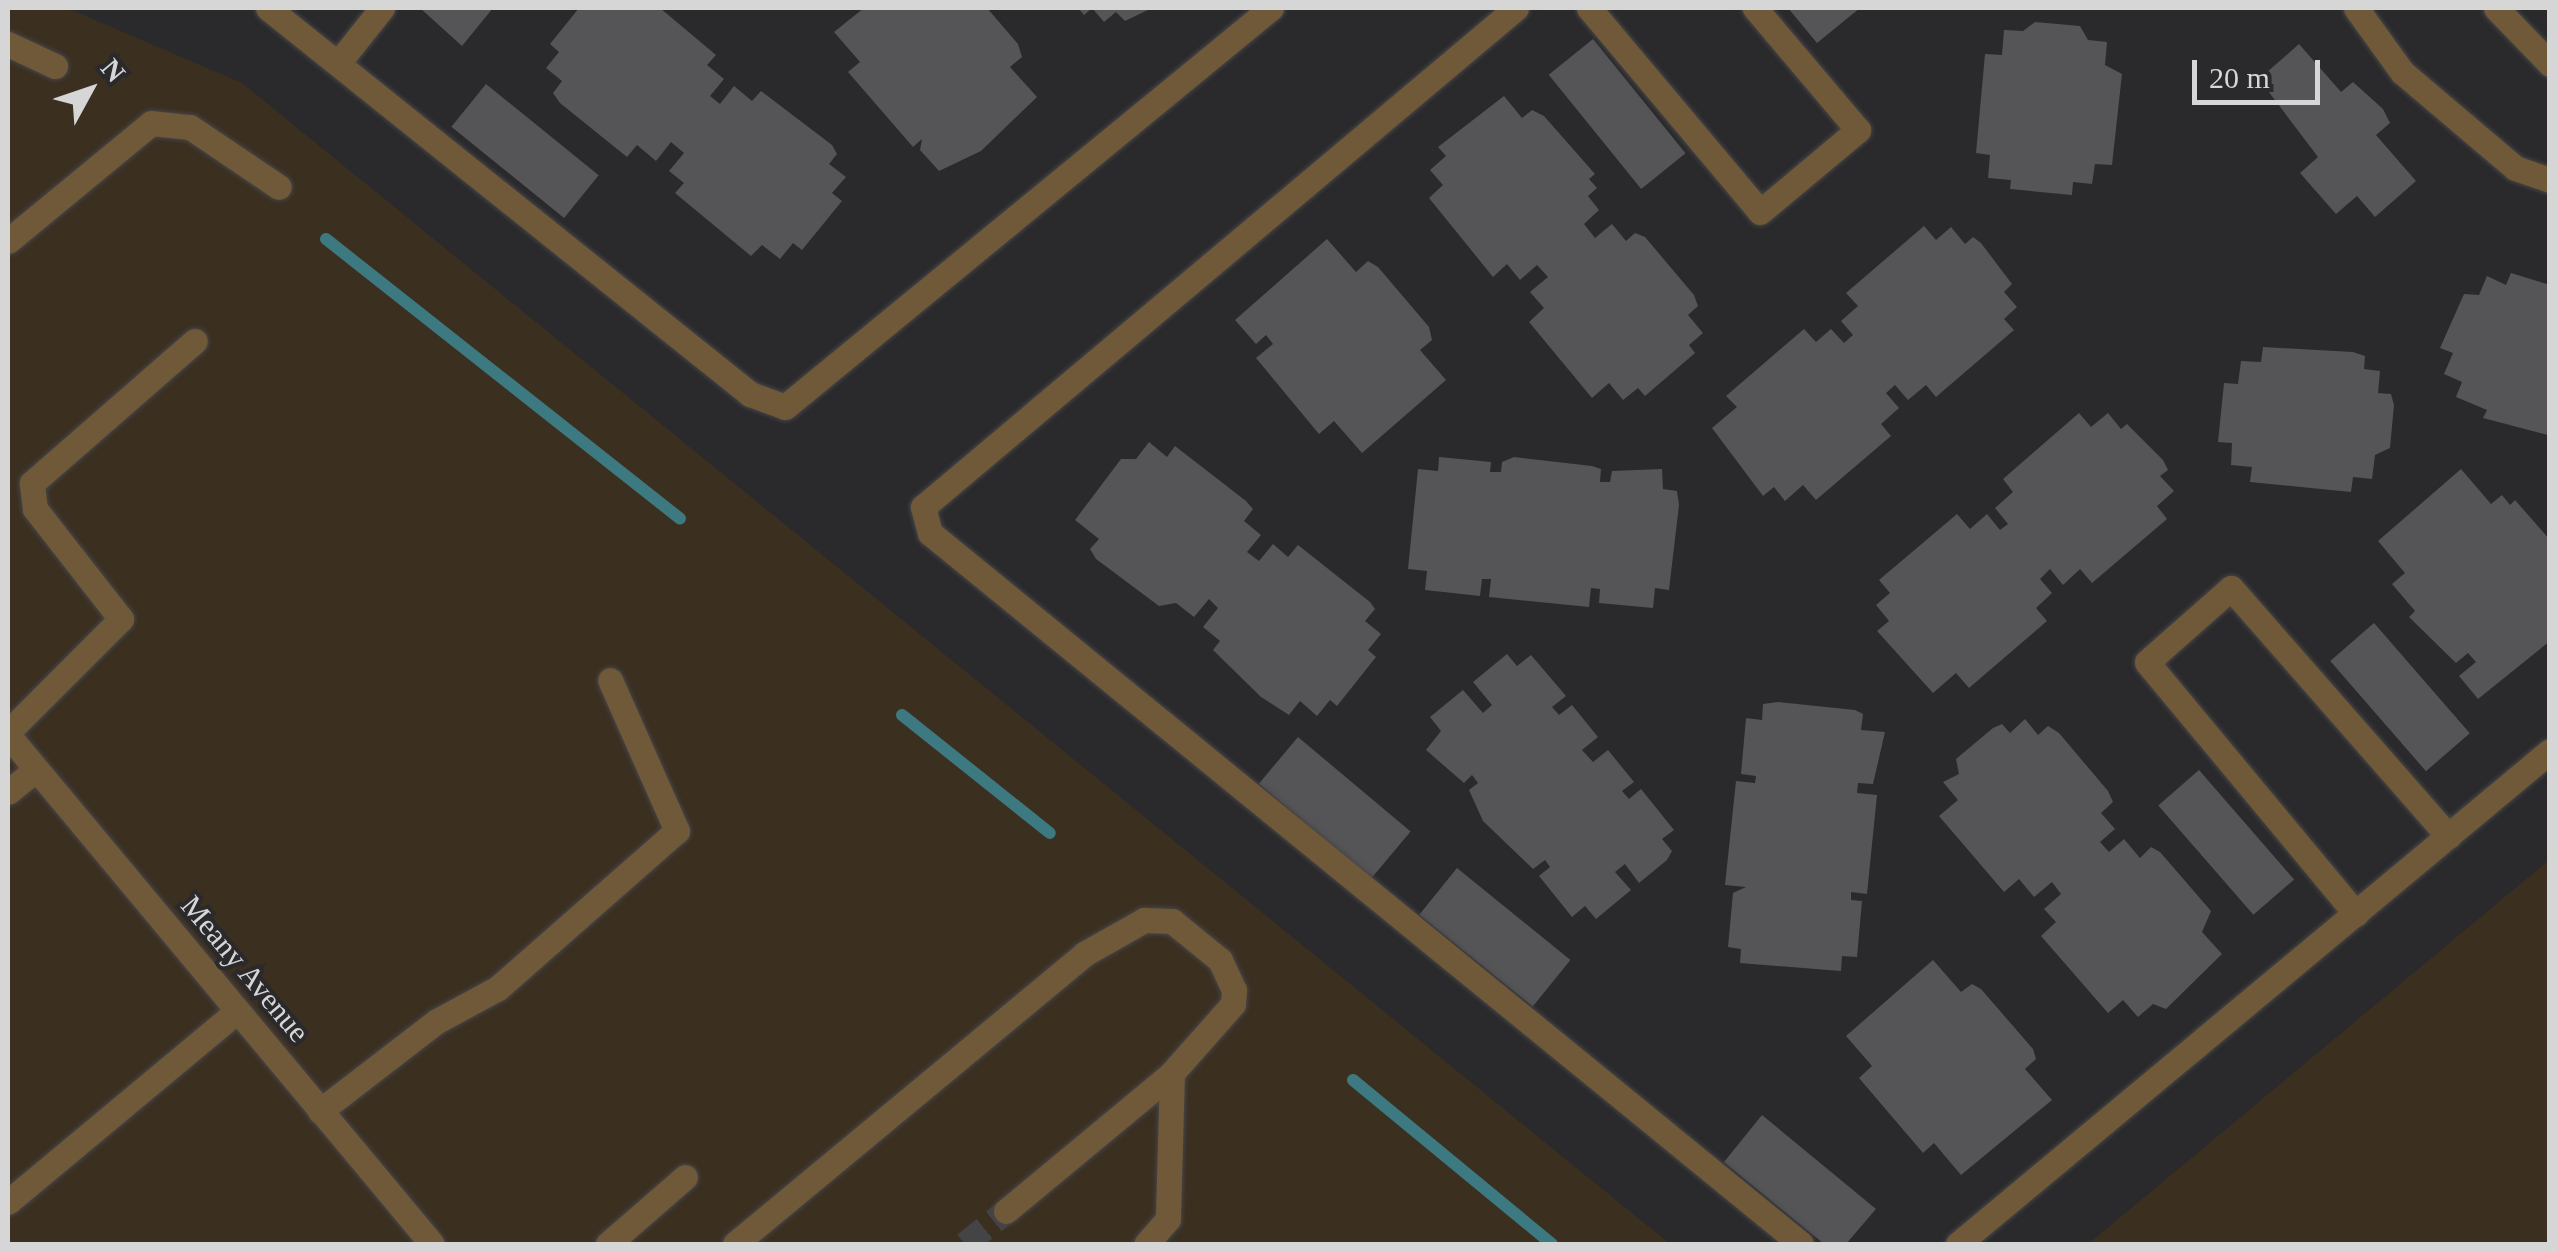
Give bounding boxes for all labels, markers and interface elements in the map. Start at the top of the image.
north arrow [40,40,140,140]
scale bar [2197,40,2324,102]
text: N [95,53,132,88]
text: 20 m [2209,61,2270,94]
street label: Meany Avenue [173,888,317,1050]

